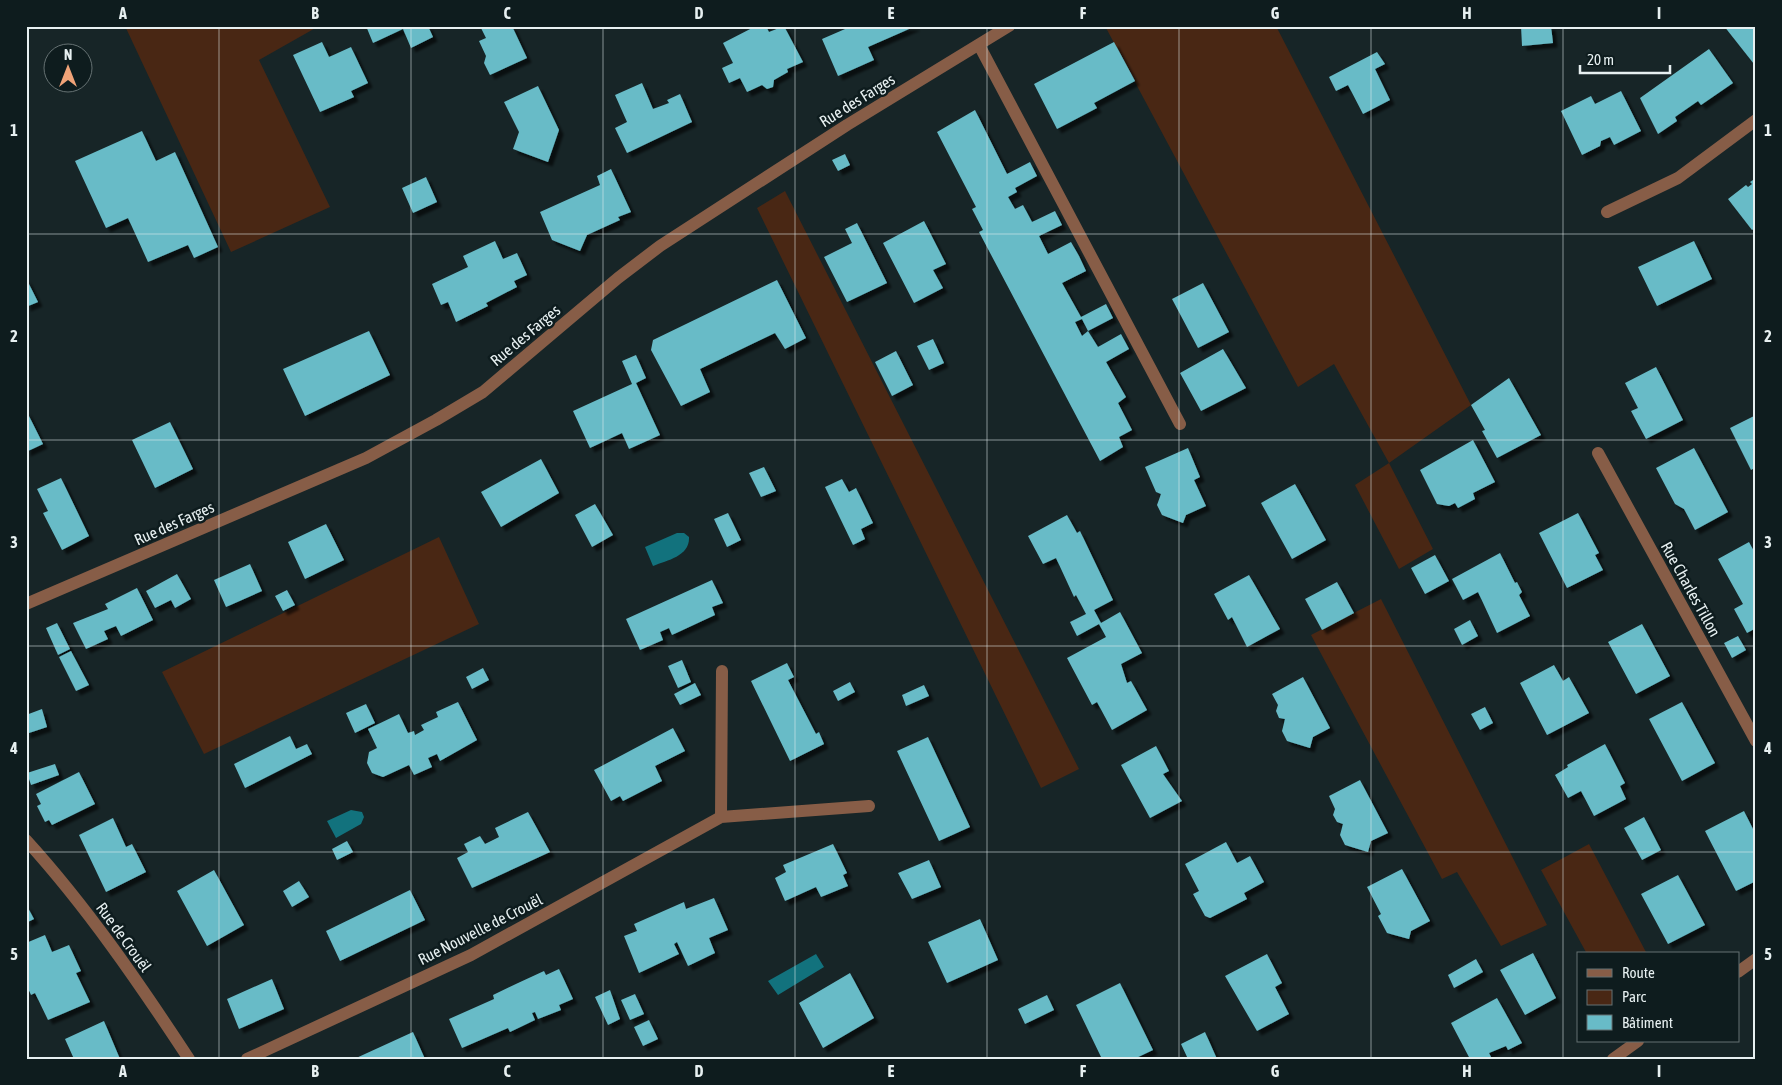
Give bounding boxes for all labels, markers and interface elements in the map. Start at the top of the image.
text: A [118,4,127,22]
text: B [311,4,319,22]
text: C [503,4,511,22]
text: D [695,4,704,22]
text: E [888,4,895,22]
text: F [1080,4,1087,22]
text: G [1271,4,1280,22]
text: H [1462,4,1472,22]
text: I [1657,4,1661,22]
north arrow [42,42,92,92]
scale bar [1580,42,1670,74]
text: N [64,47,72,63]
text: 20 m [1587,51,1614,68]
street label: Rue des Farges [816,70,899,131]
text: 1 [10,121,18,139]
text: 1 [1764,121,1772,139]
street label: Rue des Farges [487,301,564,370]
text: 2 [10,327,18,345]
text: 2 [1764,327,1772,345]
street label: Rue des Farges [131,497,217,549]
text: 3 [10,533,18,551]
text: 3 [1764,533,1772,551]
street label: Rue Charles Tillon [1658,539,1724,639]
text: 4 [9,739,18,757]
text: 4 [1763,739,1772,757]
street label: Rue Nouvelle de Crouël [415,890,546,968]
street label: Rue de Crouël [93,899,155,976]
text: 5 [10,945,18,963]
text: 5 [1764,945,1772,963]
legend [1577,952,1740,1042]
text: Route [1622,964,1655,981]
text: Parc [1622,988,1646,1005]
text: Bâtiment [1622,1014,1673,1031]
text: A [118,1062,127,1080]
text: B [311,1062,319,1080]
text: C [503,1062,511,1080]
text: D [695,1062,704,1080]
text: E [888,1062,895,1080]
text: F [1080,1062,1087,1080]
text: G [1271,1062,1280,1080]
text: H [1462,1062,1472,1080]
text: I [1657,1062,1661,1080]

